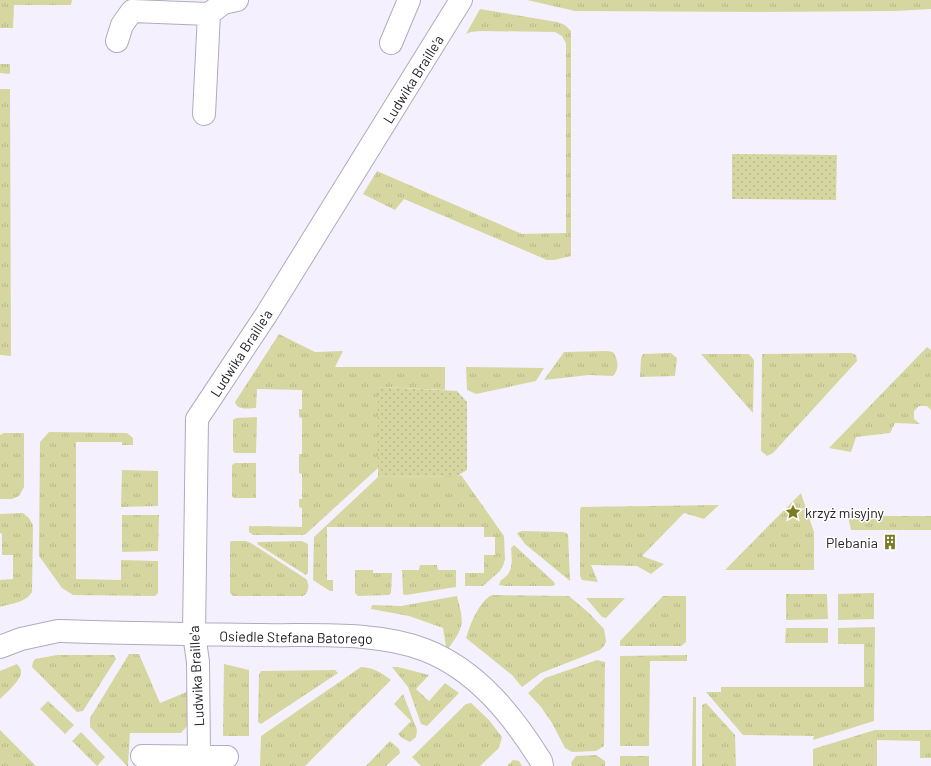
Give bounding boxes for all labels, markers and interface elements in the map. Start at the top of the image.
street label: Ludwika Braille'a [379,32,447,126]
street label: Ludwika Braille'a [206,306,276,400]
place icon: krzyż misyjny [784,503,802,521]
place label: krzyż misyjny [805,504,885,521]
building icon: Plebania [881,533,899,551]
place label: Plebania [826,534,878,551]
street label: Ludwika Braille'a [185,625,207,727]
street label: Osiedle Stefana Batorego [219,627,373,647]

